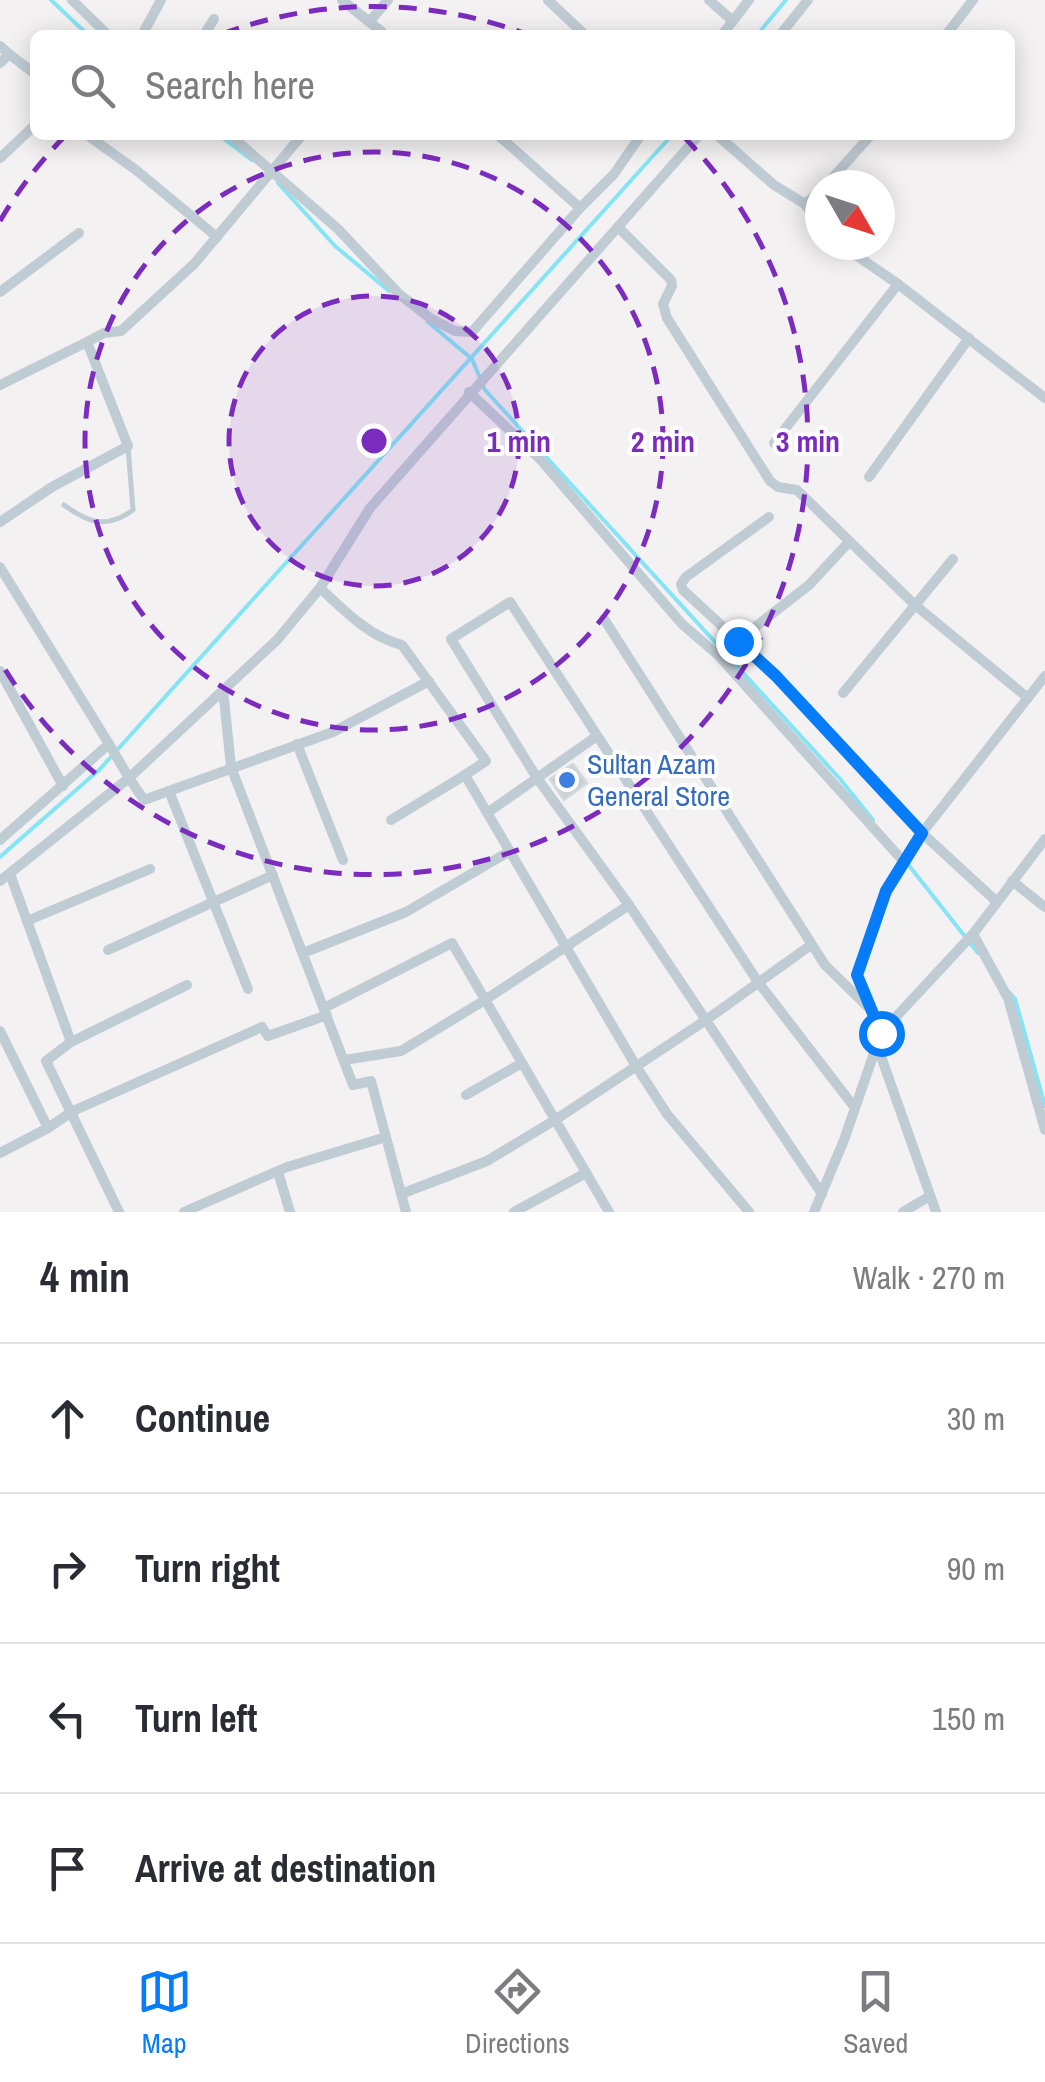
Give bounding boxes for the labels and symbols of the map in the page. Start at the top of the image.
north arrow [805,170,895,260]
text: 1 min [487,421,551,461]
text: 2 min [631,421,695,461]
text: 3 min [776,421,840,461]
centre of rings [356,423,392,459]
route end [716,619,762,665]
place label: Sultan Azam General Store [587,745,730,815]
marker: Sultan Azam General Store [556,769,578,791]
route start [859,1011,905,1057]

